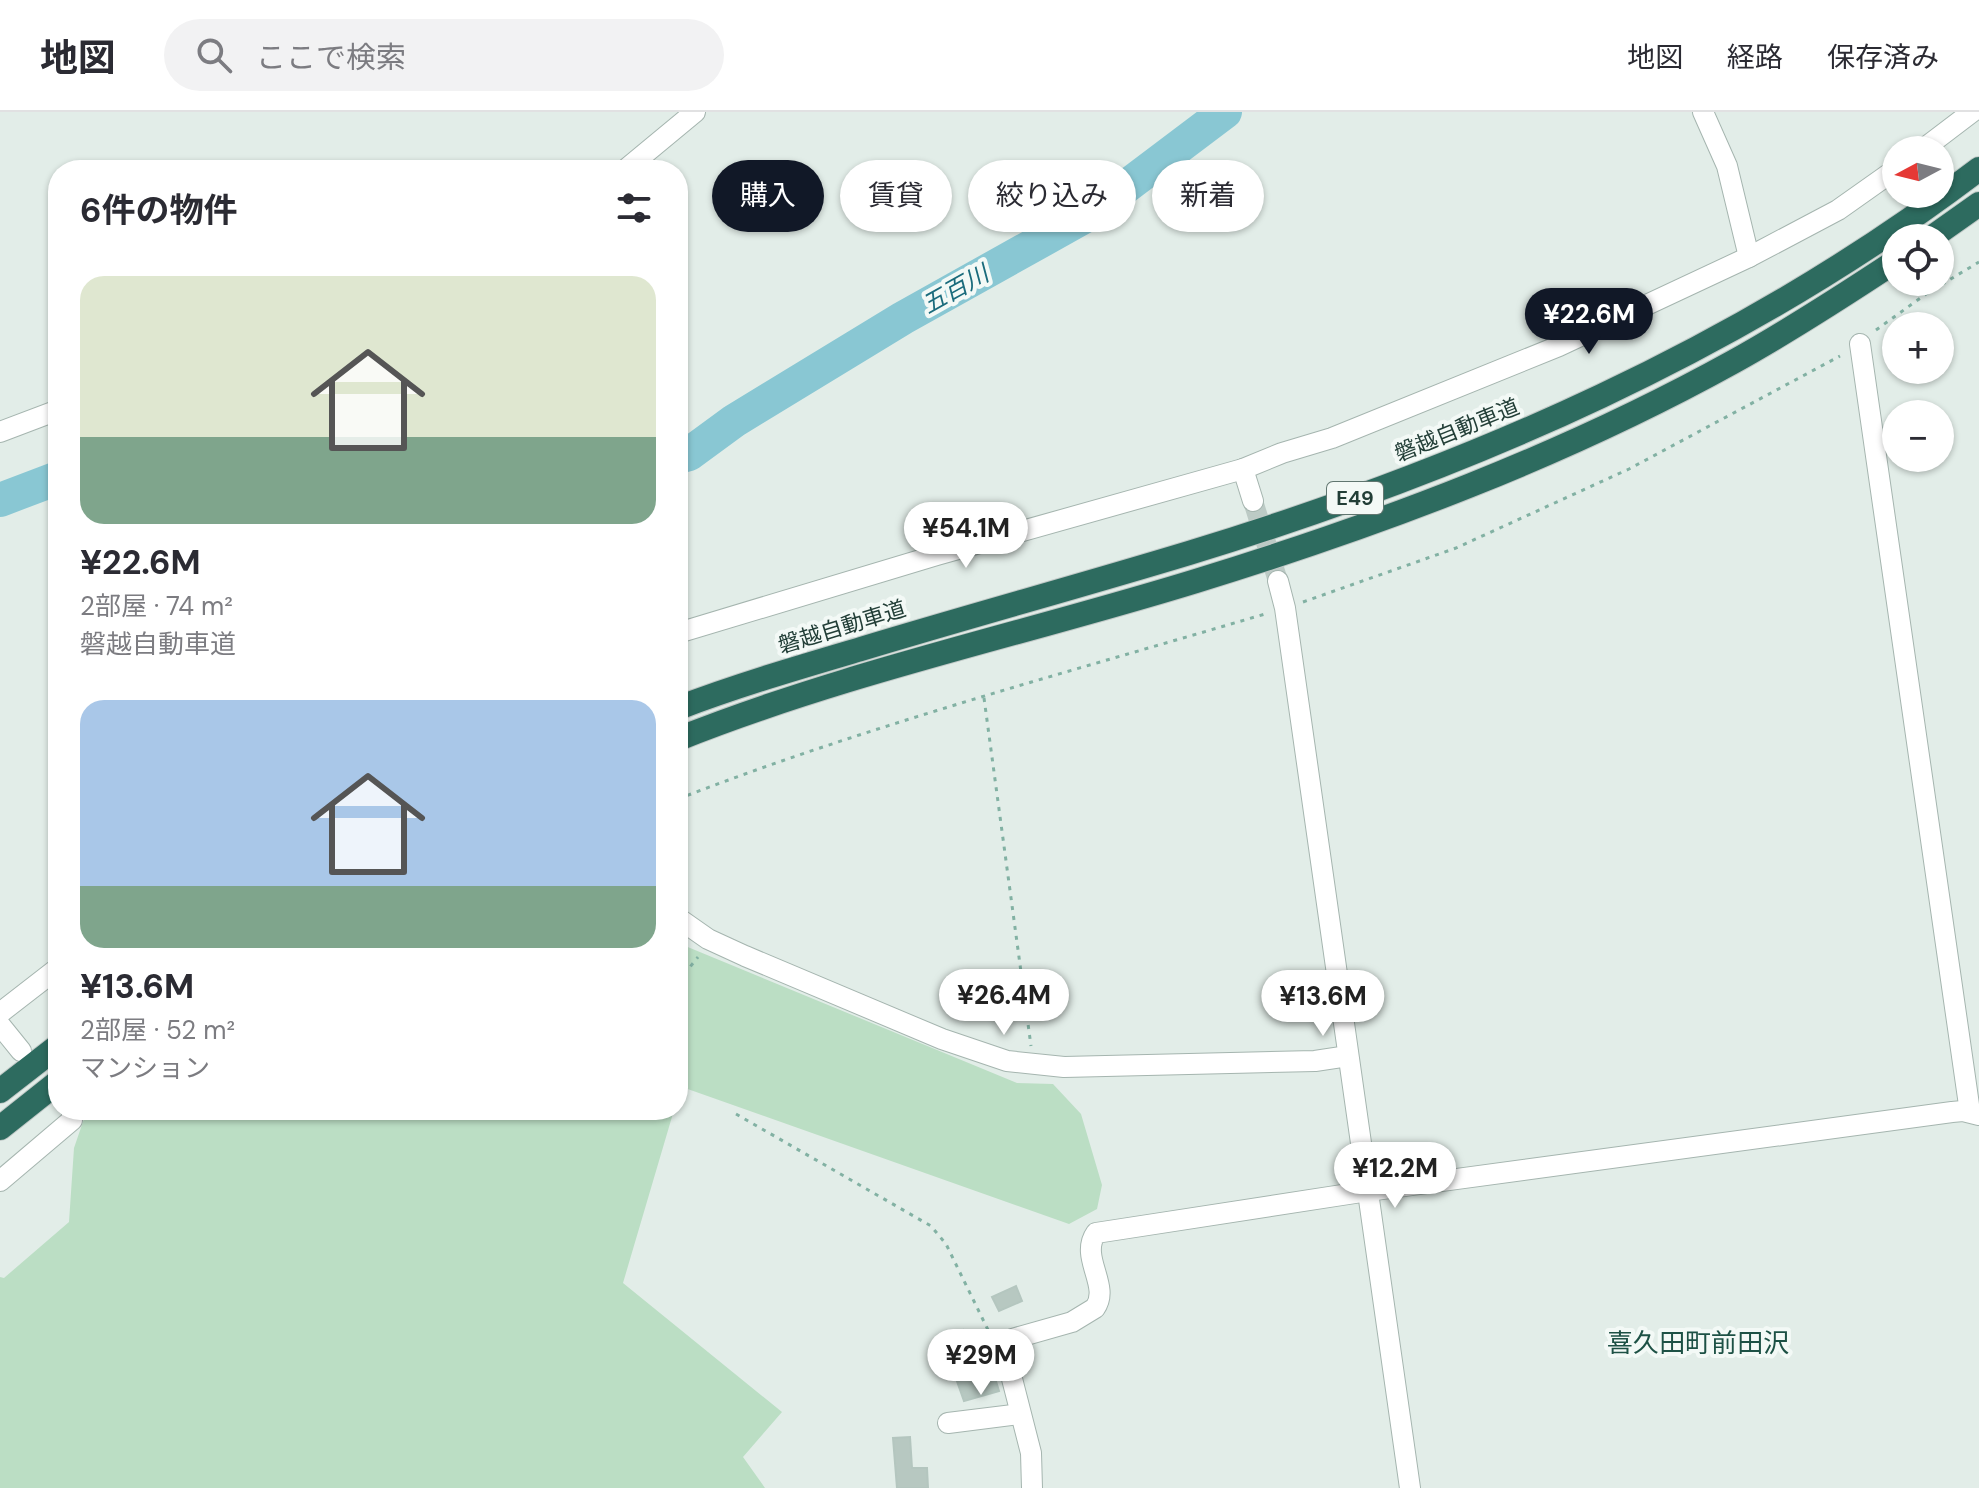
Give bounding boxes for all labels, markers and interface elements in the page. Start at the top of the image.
search box [164,19,724,91]
text: 地図 [40,33,116,83]
icon: search [192,33,236,77]
text: ここで検索 [256,38,406,77]
text: 地図 [1627,39,1683,76]
text: 経路 [1727,39,1783,76]
text: 保存済み [1827,39,1939,76]
north arrow [1882,136,1954,208]
map controls [1882,136,1954,472]
chip: 購入 [712,160,824,232]
chip: 賃貸 [840,160,952,232]
chip: 絞り込み [968,160,1136,232]
chip: 新着 [1152,160,1264,232]
icon: filters [612,186,656,230]
text: 6件の物件 [80,188,238,233]
button: locate [1882,224,1954,296]
water label: 五百川 [916,257,997,320]
pin: ¥22.6M [1524,288,1654,356]
text: ¥22.6M [1543,297,1635,331]
button: + [1882,312,1954,384]
icon: home [296,328,440,472]
street label: 磐越自動車道 [1390,392,1524,468]
button: − [1882,400,1954,472]
road number: E49 [1327,482,1383,514]
pin: ¥54.1M [901,502,1031,570]
text: ¥54.1M [922,511,1010,545]
text: ¥22.6M [80,540,201,585]
text: 2部屋 · 74 m² [80,589,233,623]
street label: 磐越自動車道 [775,594,909,660]
text: 磐越自動車道 [80,627,236,661]
icon: home [296,752,440,896]
text: ¥13.6M [80,964,194,1009]
pin: ¥26.4M [939,969,1069,1037]
pin: ¥13.6M [1258,970,1388,1038]
text: ¥26.4M [957,978,1051,1012]
text: ¥13.6M [1279,979,1367,1013]
text: 2部屋 · 52 m² [80,1013,235,1047]
text: マンション [80,1051,210,1085]
pin: ¥12.2M [1330,1142,1460,1210]
text: ¥12.2M [1352,1151,1438,1185]
district label: 喜久田町前田沢 [1607,1326,1789,1360]
pin: ¥29M [934,1329,1028,1397]
text: ¥29M [945,1338,1017,1372]

